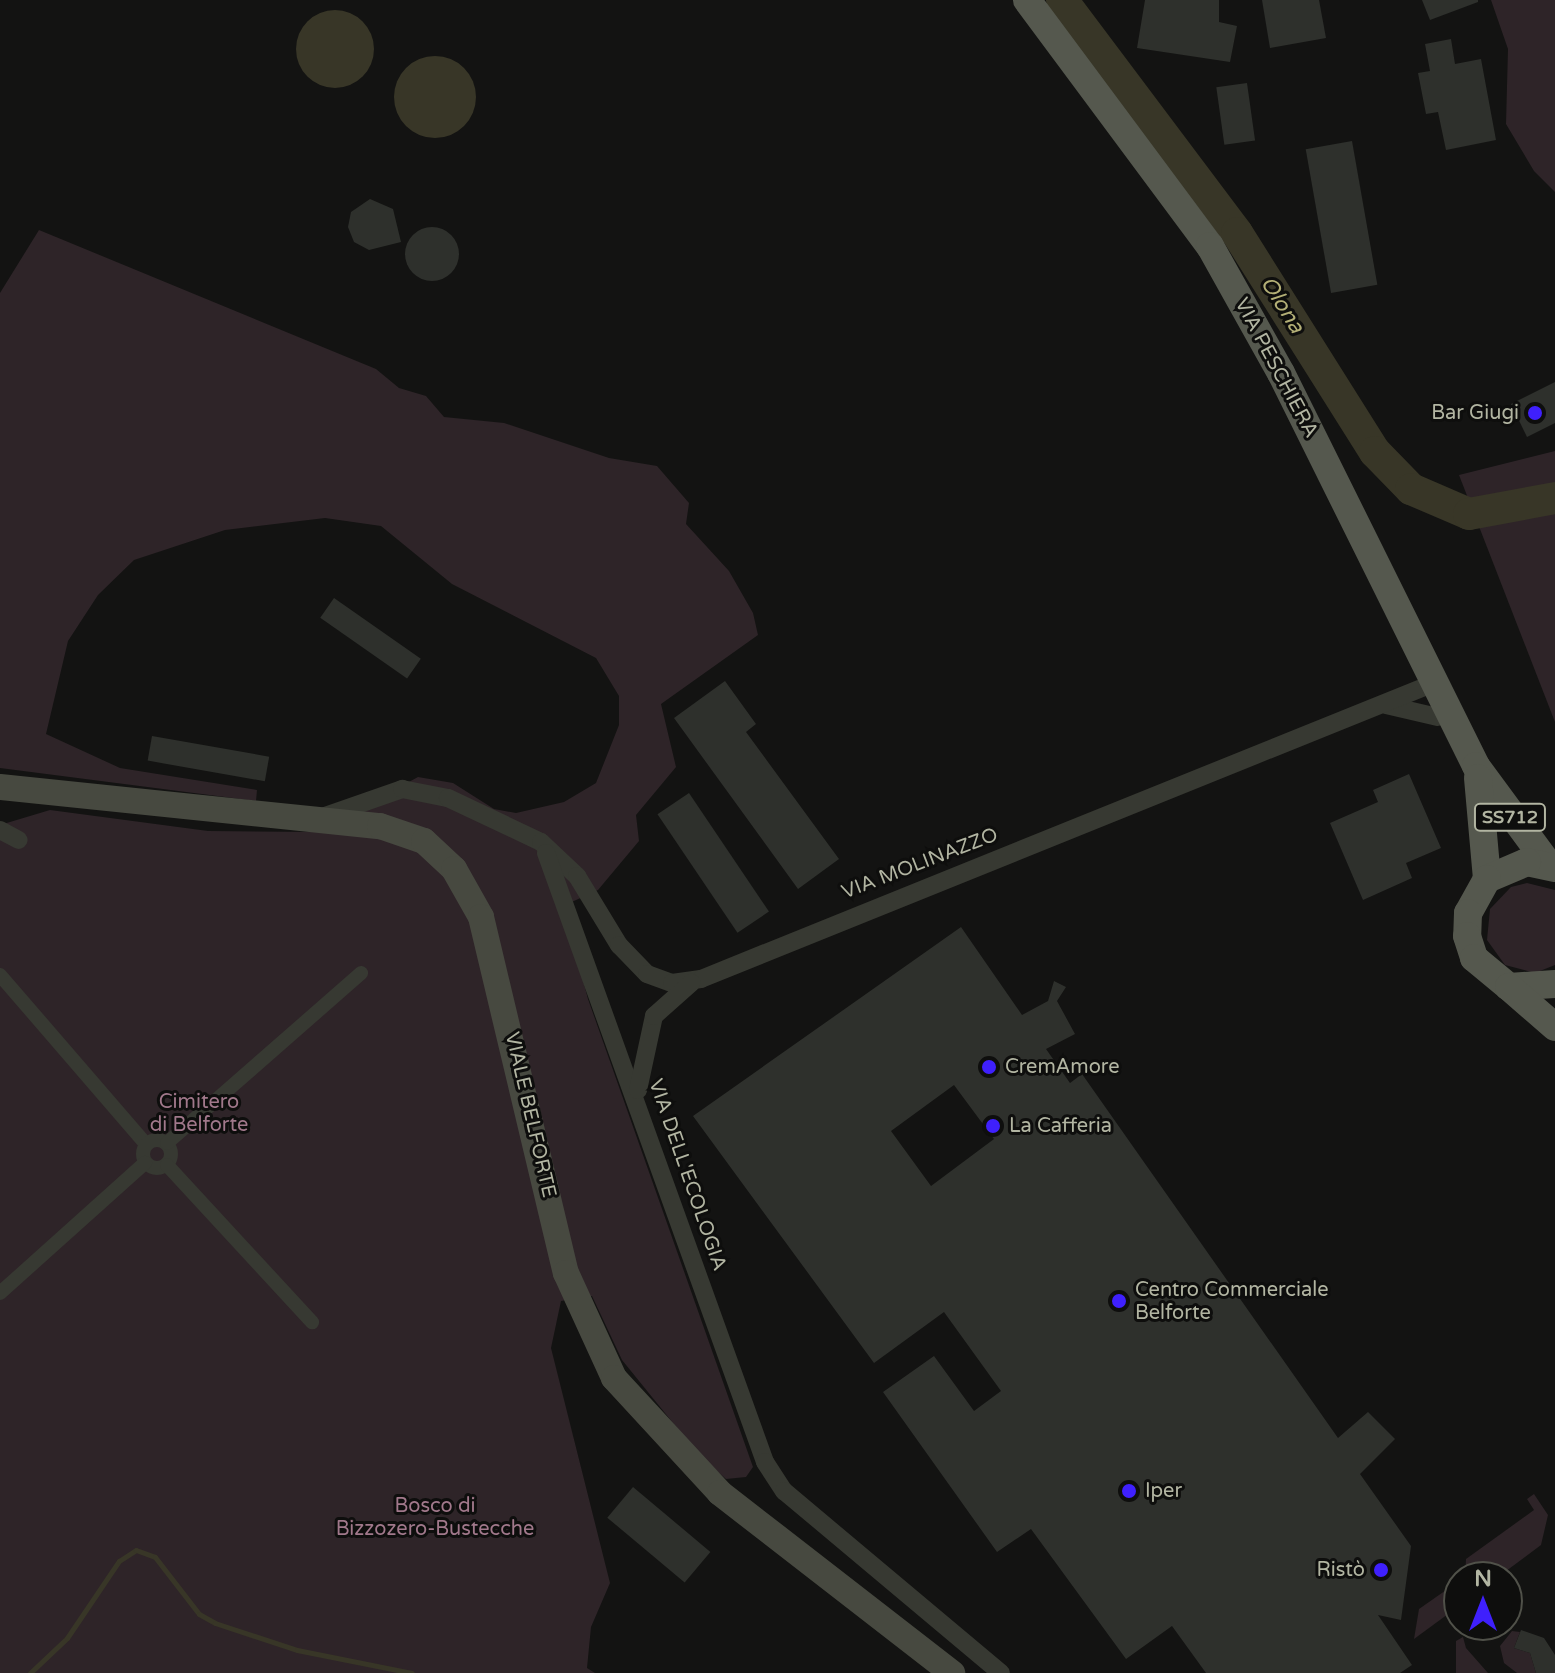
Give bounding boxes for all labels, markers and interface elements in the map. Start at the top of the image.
water label: Olona [1254,272,1310,338]
street label: VIA PESCHIERA [1229,294,1323,442]
place label: Bar Giugi [1431,401,1519,425]
marker: Bar Giugi [1526,404,1544,422]
road number: SS712 [1472,803,1548,831]
street label: VIA MOLINAZZO [839,823,1001,905]
street label: VIALE BELFORTE [499,1030,561,1200]
place label: CremAmore [1005,1055,1120,1079]
marker: CremAmore [980,1058,998,1076]
street label: VIA DELL'ECOLOGIA [643,1076,731,1274]
park label: Cimitero di Belforte [150,1091,248,1138]
place label: La Cafferia [1009,1114,1112,1138]
marker: La Cafferia [984,1117,1002,1135]
place label: Centro Commerciale Belforte [1135,1278,1329,1325]
marker: Centro Commerciale Belforte [1110,1292,1128,1310]
place label: Iper [1145,1479,1182,1503]
marker: Iper [1120,1482,1138,1500]
park label: Bosco di Bizzozero-Bustecche [336,1495,534,1542]
place label: Ristò [1317,1558,1365,1582]
marker: Ristò [1372,1561,1390,1579]
north arrow [1443,1561,1523,1641]
text: N [1474,1566,1492,1592]

